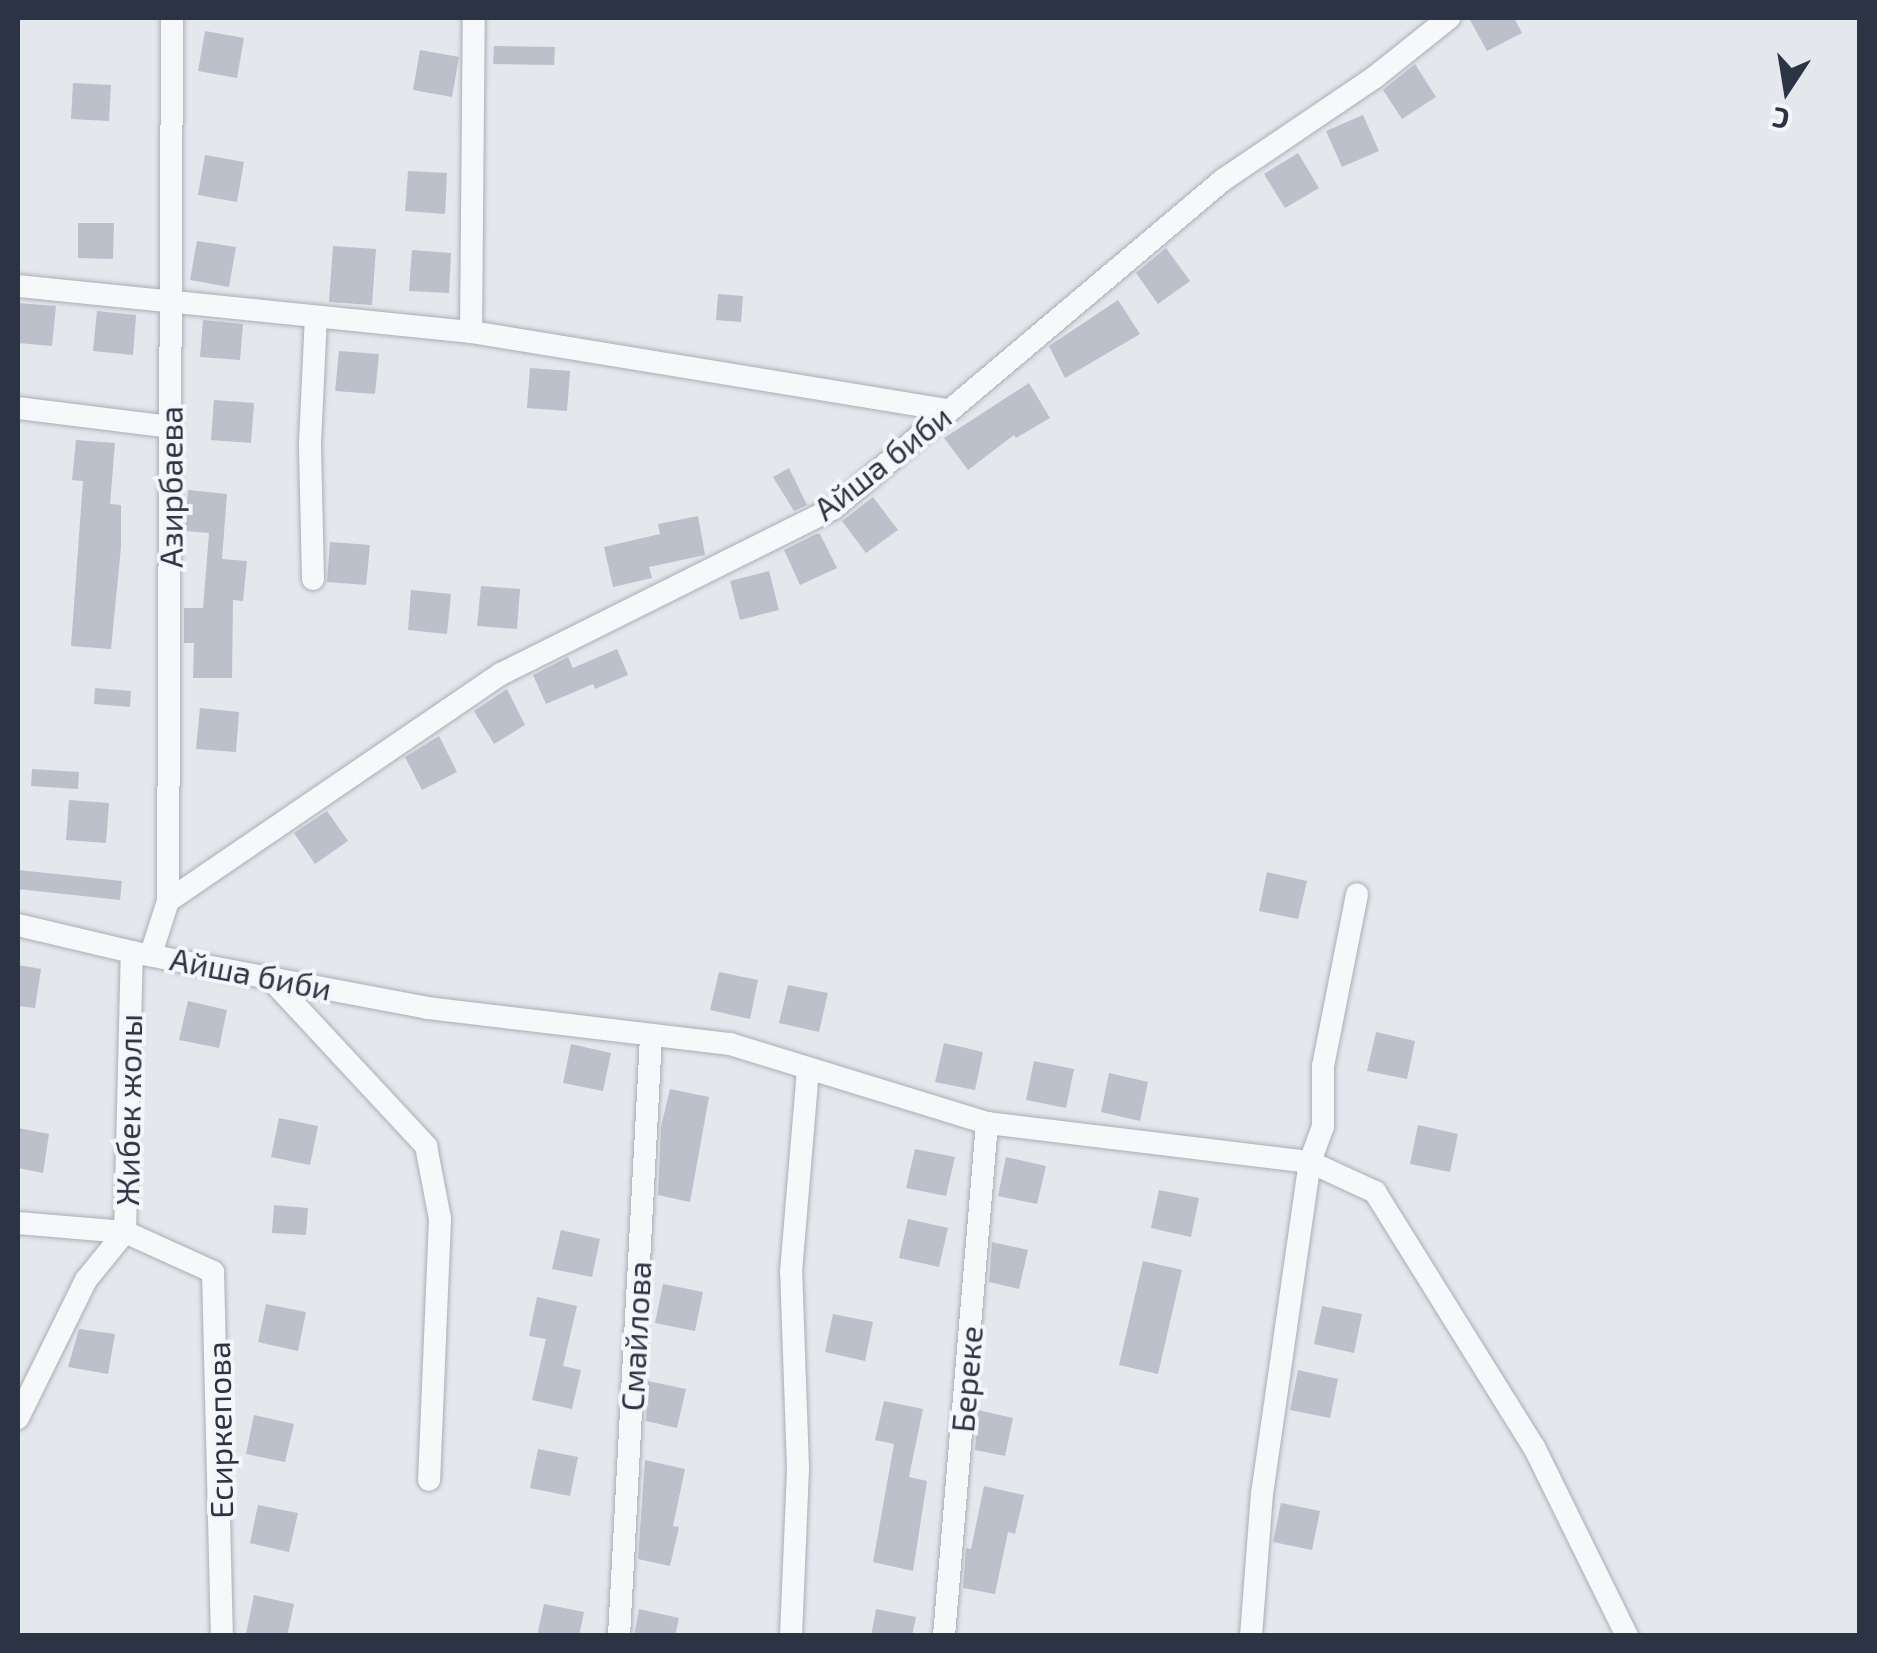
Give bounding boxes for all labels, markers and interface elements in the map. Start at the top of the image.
north arrow [1737,40,1837,140]
text: С [1769,101,1792,138]
street label: Айша биби [806,397,958,527]
street label: Азирбаева [151,406,189,568]
street label: Айша биби [167,939,335,1007]
street label: Жибек жолы [107,1014,149,1206]
street label: Смайлова [612,1260,658,1412]
street label: Береке [942,1324,990,1434]
street label: Есиркепова [198,1341,240,1519]

